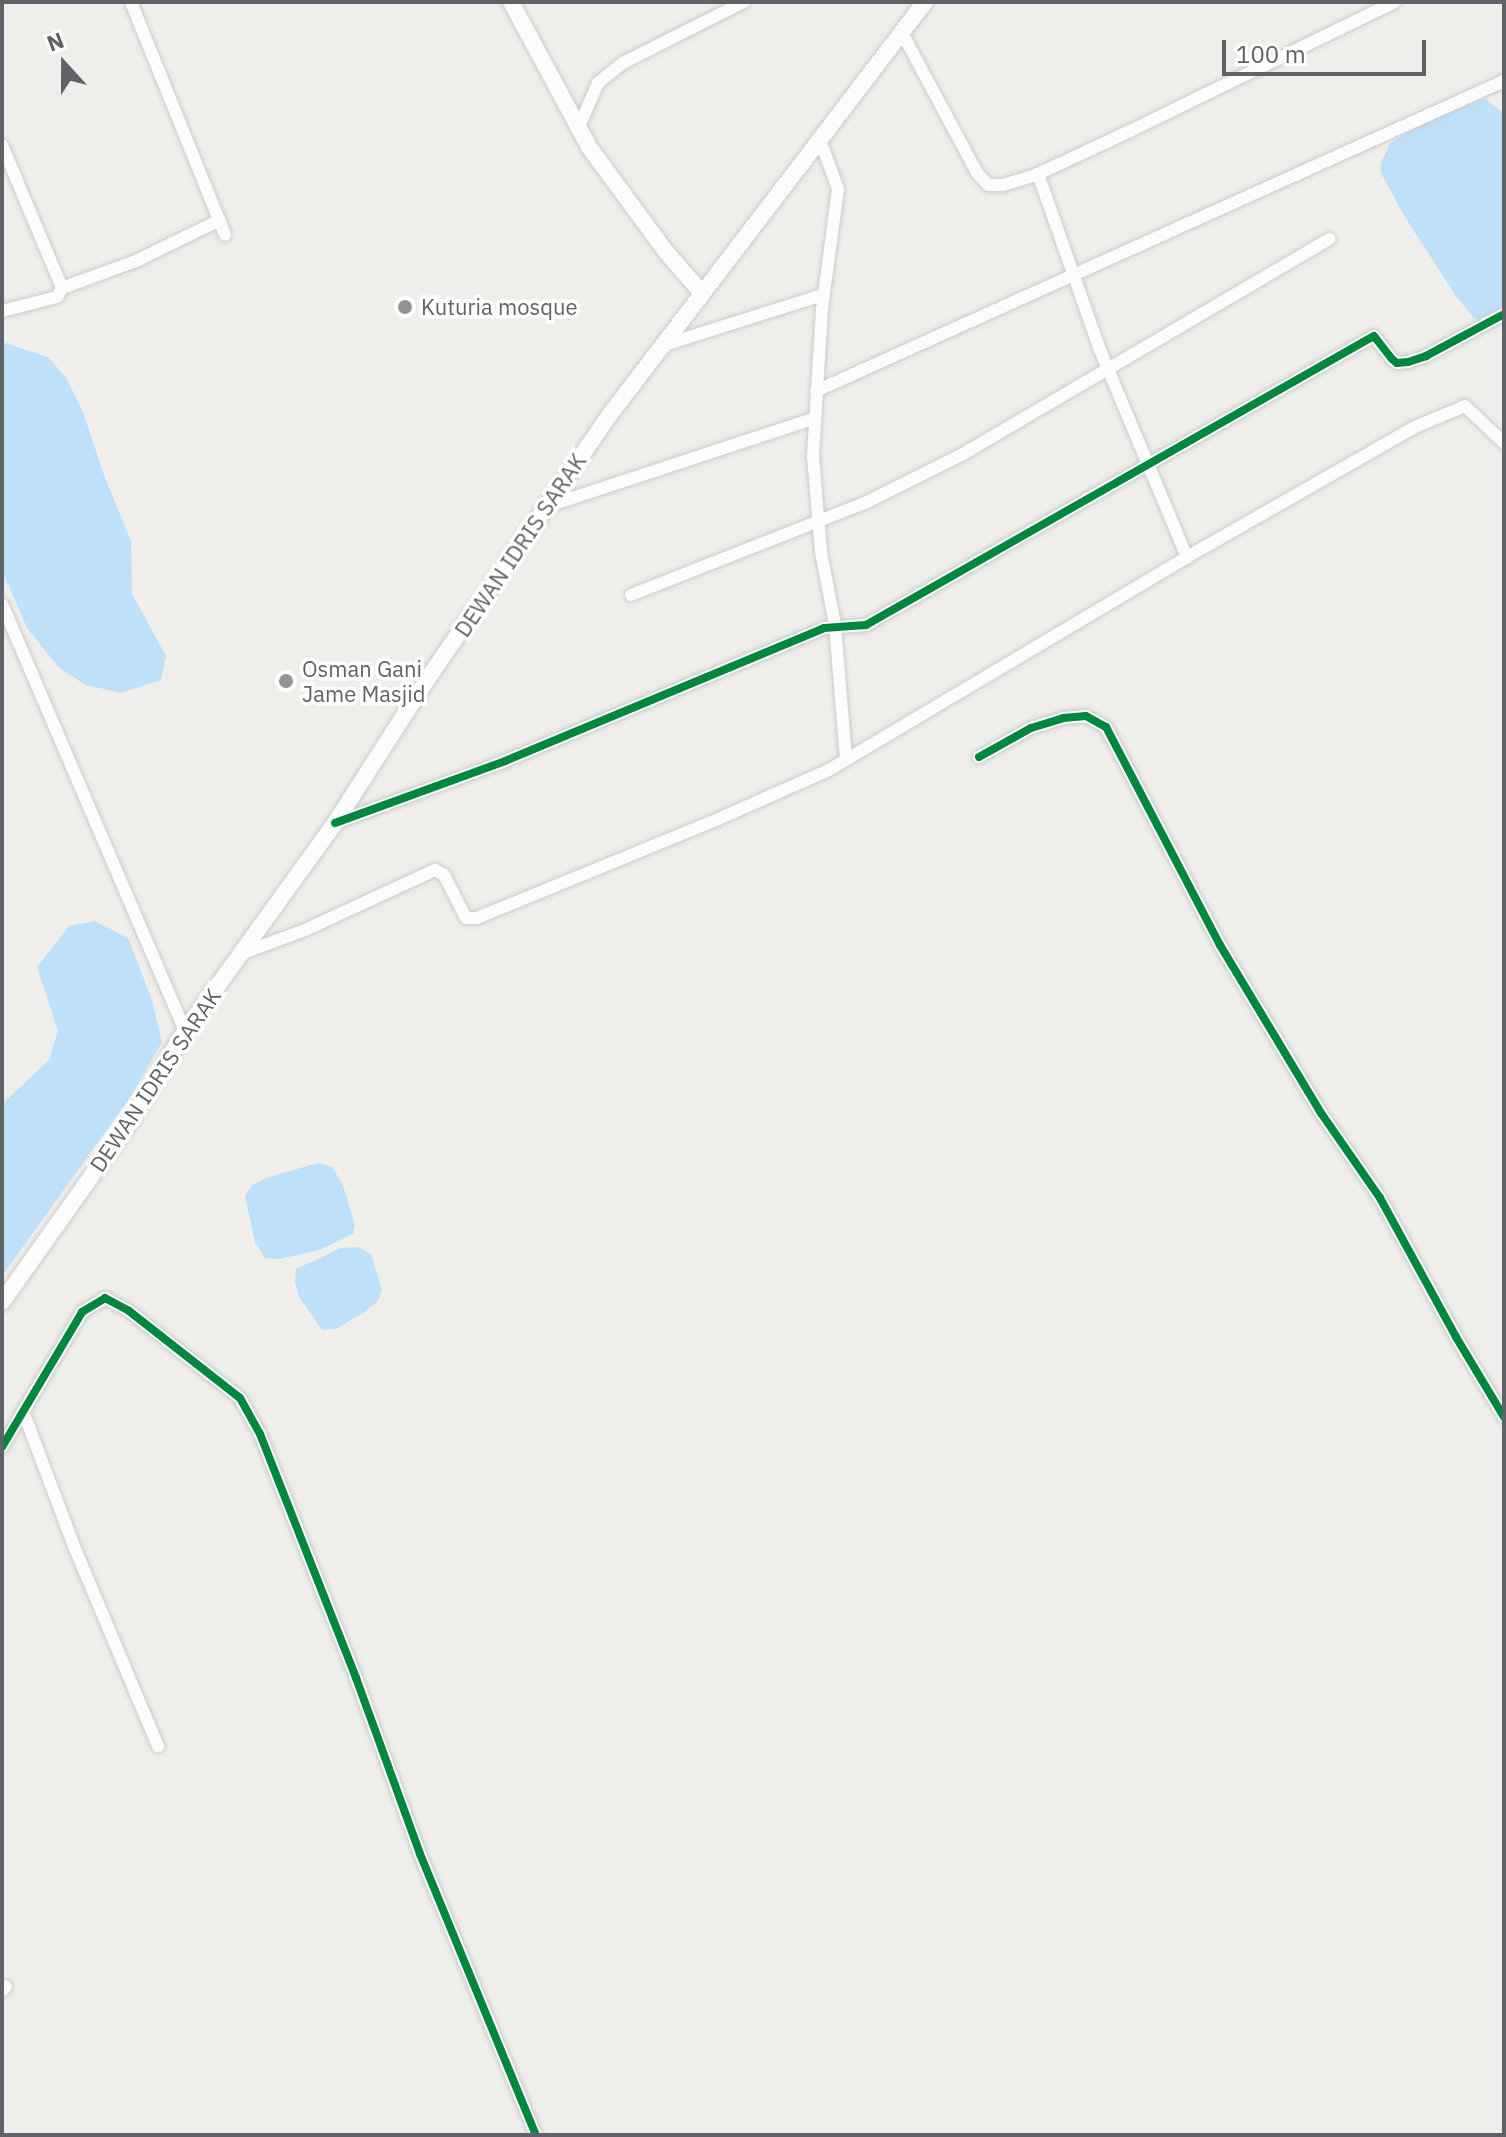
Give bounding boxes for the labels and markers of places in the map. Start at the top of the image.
place label: Kuturia mosque [421,294,578,320]
marker: Kuturia mosque [396,298,414,316]
place label: Osman Gani Jame Masjid [302,655,426,706]
marker: Osman Gani Jame Masjid [277,672,295,690]

